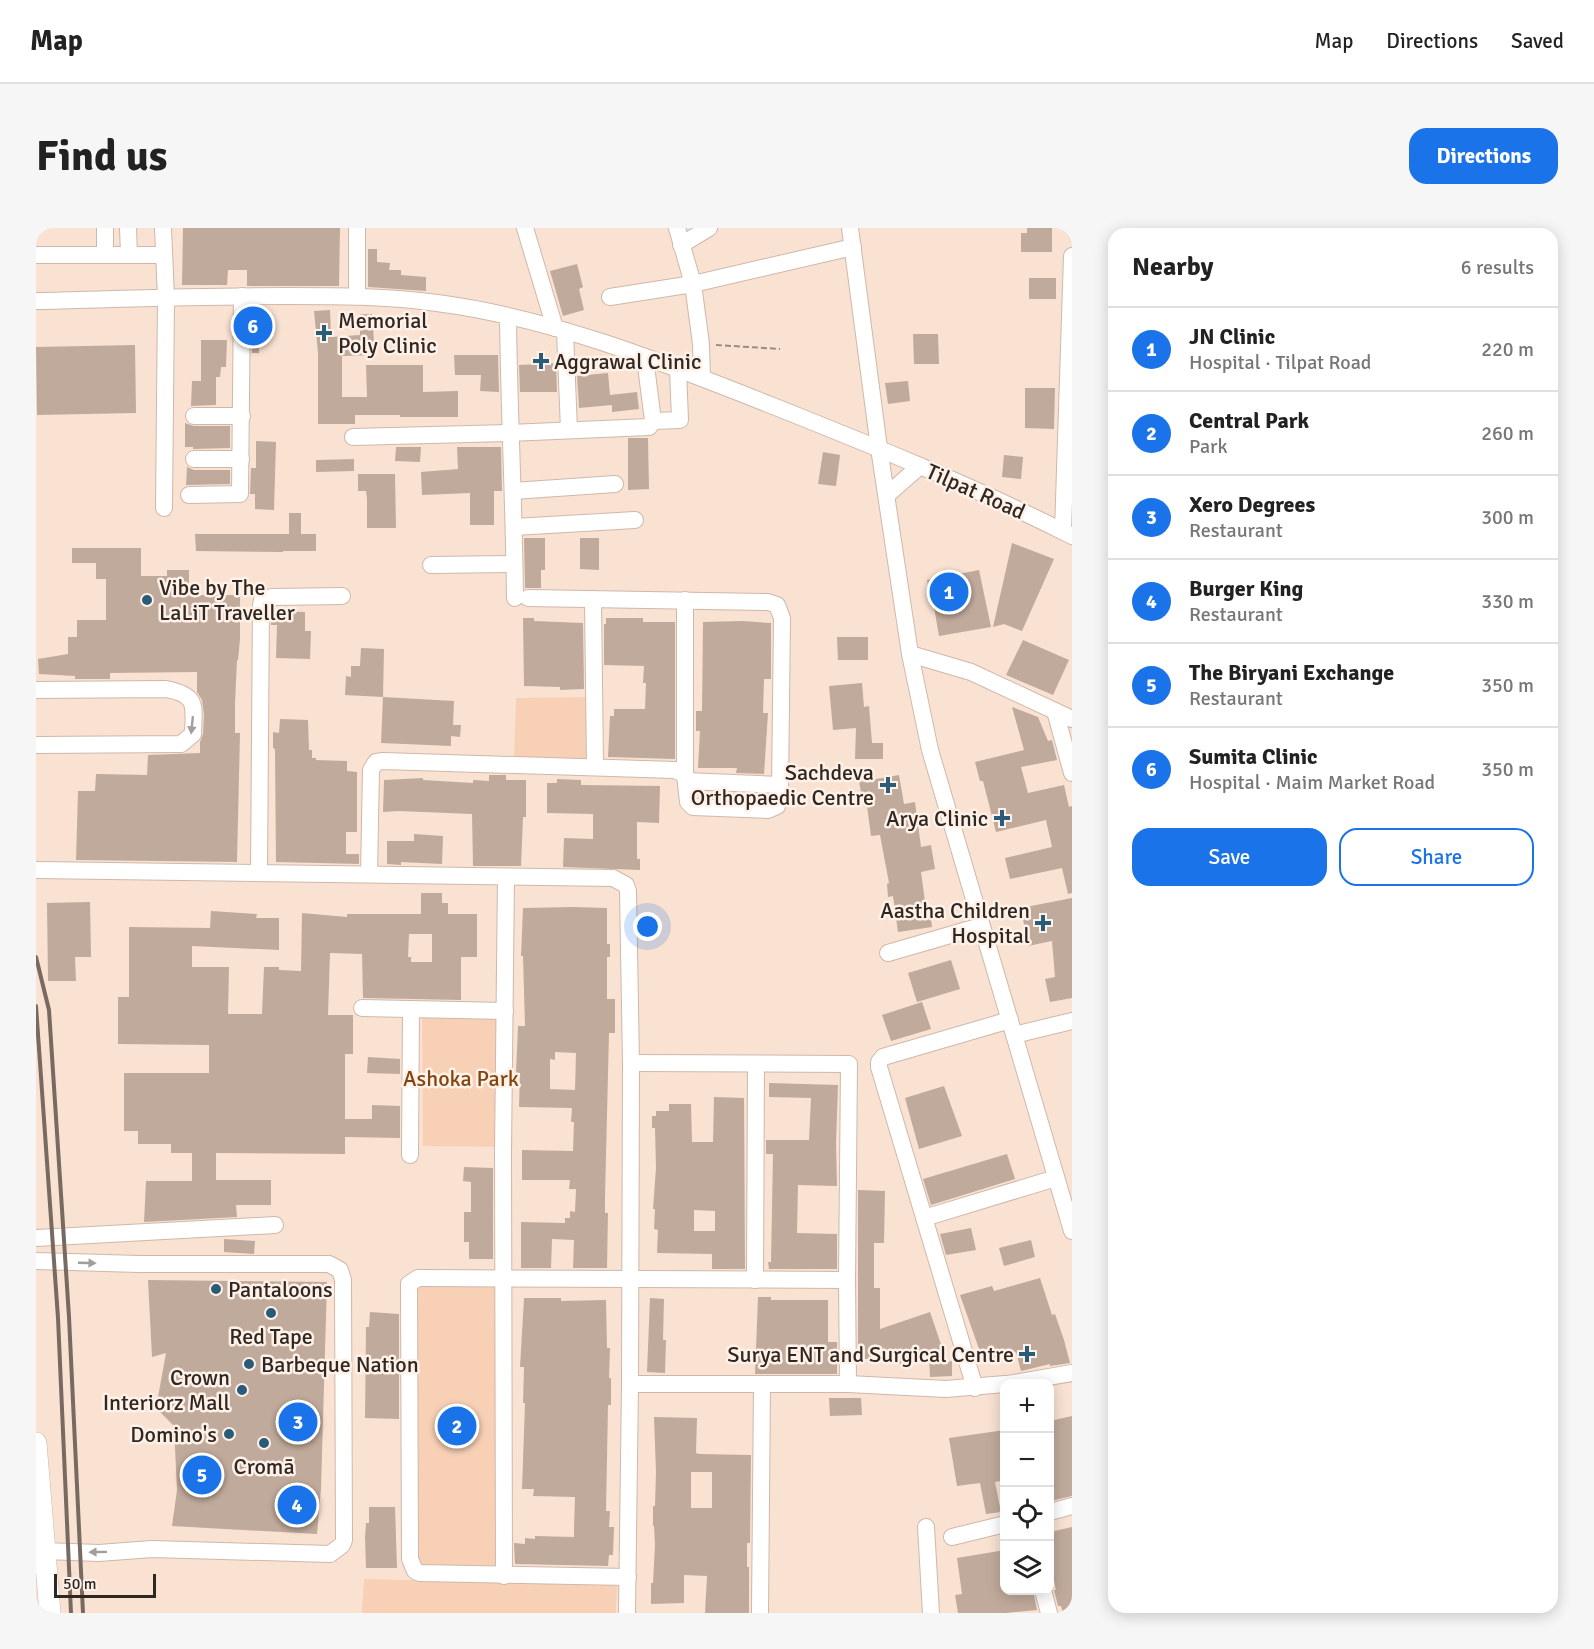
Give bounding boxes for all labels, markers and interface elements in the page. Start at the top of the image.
text: Map [30,24,83,58]
text: Map [1315,28,1353,54]
text: Directions [1386,28,1478,54]
text: Saved [1511,28,1564,54]
button: Directions [1409,128,1558,184]
text: Find us [36,131,167,182]
text: Nearby [1132,251,1213,283]
text: 6 results [1461,255,1534,280]
pin: 6 [234,304,272,348]
place label: Memorial Poly Clinic [338,307,437,359]
text: JN Clinic [1189,323,1275,350]
marker: Memorial Poly Clinic [315,324,333,342]
text: 1 [1146,337,1157,362]
text: 220 m [1481,337,1534,362]
place label: Aggrawal Clinic [554,348,701,375]
text: Hospital · Tilpat Road [1189,350,1371,375]
marker: Aggrawal Clinic [532,352,550,370]
text: Central Park [1189,407,1309,434]
text: 2 [1146,421,1157,446]
text: 260 m [1481,421,1534,446]
text: Park [1189,434,1227,459]
street label: Tilpat Road [922,458,1029,525]
text: Xero Degrees [1189,491,1315,518]
text: 3 [1146,505,1157,530]
text: 300 m [1481,505,1534,530]
text: Restaurant [1189,518,1283,543]
pin: 1 [930,570,968,614]
place label: Vibe by The LaLiT Traveller [159,574,295,626]
text: Burger King [1189,575,1303,602]
text: 4 [1146,589,1157,614]
text: 330 m [1481,589,1534,614]
marker: Vibe by The LaLiT Traveller [140,593,154,607]
text: Restaurant [1189,602,1283,627]
text: The Biryani Exchange [1189,659,1394,686]
text: 5 [1146,673,1157,698]
text: 350 m [1481,673,1534,698]
text: Restaurant [1189,686,1283,711]
one-way arrow [187,716,197,735]
text: Sumita Clinic [1189,743,1318,770]
text: 6 [1146,757,1157,782]
text: 350 m [1481,757,1534,782]
place label: Sachdeva Orthopaedic Centre [691,759,874,811]
text: Hospital · Maim Market Road [1189,770,1435,795]
marker: Sachdeva Orthopaedic Centre [879,776,897,794]
place label: Arya Clinic [886,805,988,832]
marker: Arya Clinic [993,809,1011,827]
button: Save [1132,828,1327,886]
button: Share [1339,828,1534,886]
place label: Aastha Children Hospital [880,897,1030,949]
your location [633,912,662,941]
marker: Aastha Children Hospital [1034,914,1052,932]
park label: Ashoka Park [403,1065,519,1092]
one-way arrow [78,1258,97,1267]
place label: Pantaloons [228,1276,333,1303]
marker: Pantaloons [209,1282,223,1296]
marker: Red Tape [264,1306,278,1320]
place label: Red Tape [229,1323,313,1350]
place label: Surya ENT and Surgical Centre [727,1341,1014,1368]
marker: Surya ENT and Surgical Centre [1018,1345,1036,1363]
place label: Barbeque Nation [261,1351,419,1378]
marker: Barbeque Nation [242,1357,256,1371]
place label: Crown Interiorz Mall [103,1364,230,1416]
map controls [1000,1379,1054,1595]
button: + [1000,1379,1054,1433]
marker: Crown Interiorz Mall [235,1383,249,1397]
pin: 3 [278,1400,318,1444]
pin: 2 [438,1404,476,1448]
place label: Domino's [130,1421,217,1448]
marker: Domino's [222,1427,236,1441]
button: − [1000,1433,1054,1487]
marker: Cromā [257,1436,271,1450]
pin: 5 [182,1452,222,1498]
place label: Cromā [233,1453,295,1480]
pin: 4 [278,1482,316,1528]
button: locate [1000,1487,1054,1541]
button: layers [1000,1541,1054,1595]
one-way arrow [88,1547,107,1557]
scale bar [54,1571,156,1598]
text: 50 m [63,1574,97,1594]

